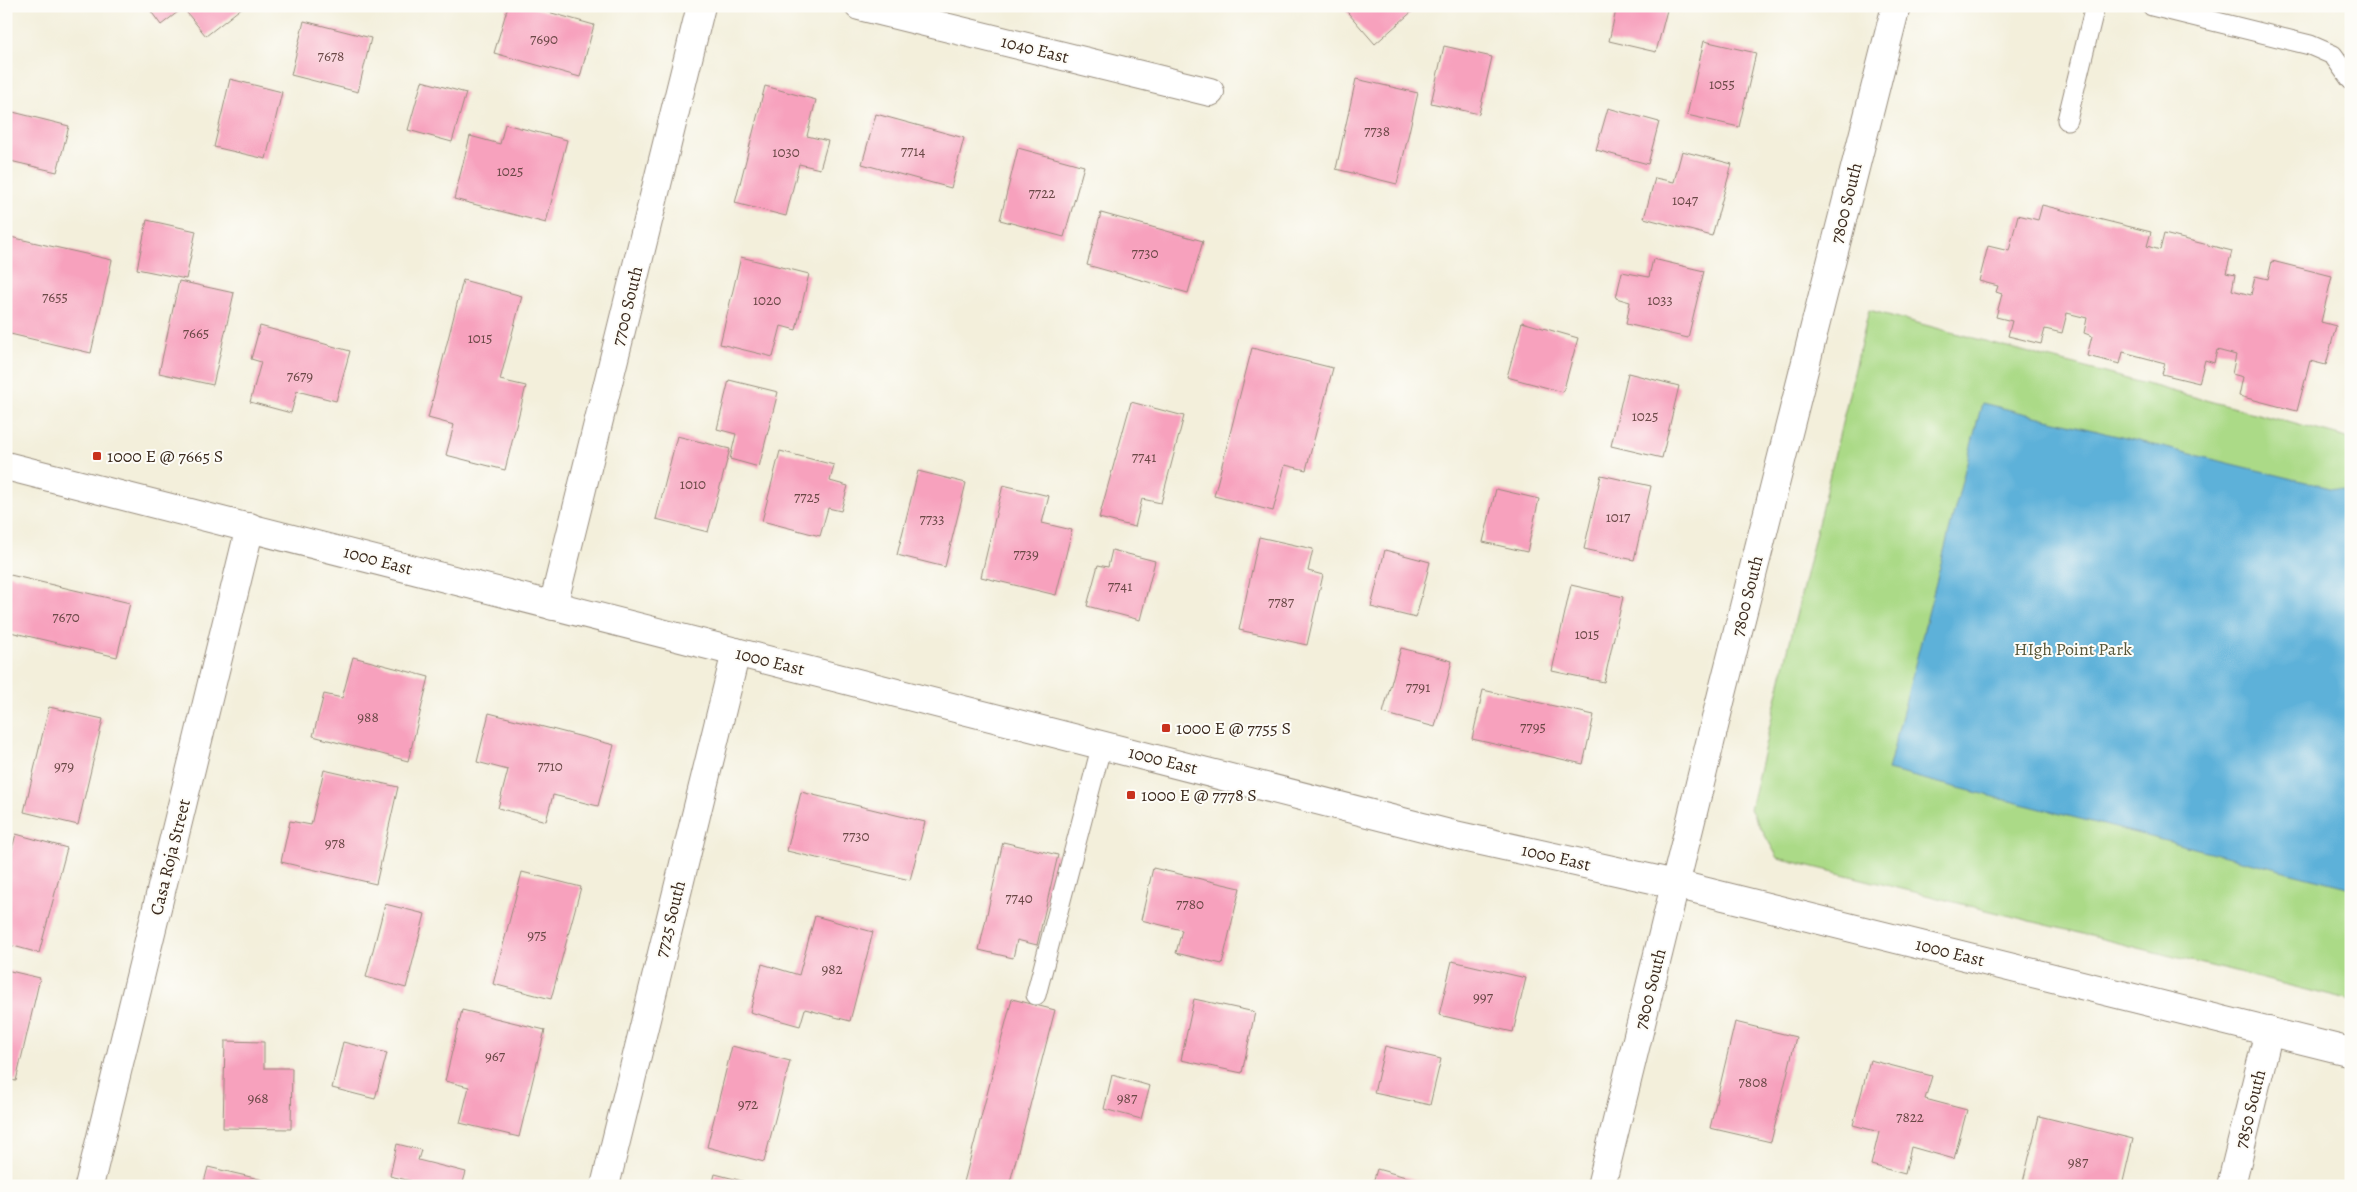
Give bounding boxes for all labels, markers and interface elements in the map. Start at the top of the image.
house number: 7690 [530,29,558,49]
street label: 1040 East [999,29,1071,69]
house number: 7678 [318,46,344,66]
house number: 1055 [1709,74,1735,94]
house number: 7738 [1364,121,1390,141]
house number: 7714 [901,141,925,161]
house number: 1030 [772,142,800,162]
street label: 7800 South [1824,160,1868,246]
house number: 1025 [497,161,523,181]
house number: 7722 [1029,183,1055,203]
house number: 1047 [1672,190,1699,210]
house number: 7730 [1132,243,1158,263]
street label: 7700 South [606,263,649,348]
house number: 7655 [42,287,68,307]
house number: 1020 [753,290,781,310]
house number: 1033 [1647,290,1673,310]
house number: 7665 [183,323,209,343]
house number: 1015 [468,328,492,348]
house number: 7679 [287,366,313,386]
house number: 1025 [1632,406,1658,426]
place label: 1000 E @ 7665 S [107,444,223,468]
house number: 7741 [1132,447,1156,467]
marker: 1000 E @ 7665 S [91,450,103,462]
house number: 1010 [680,474,706,494]
house number: 7725 [794,487,820,507]
house number: 1017 [1606,507,1631,527]
house number: 7733 [919,509,945,529]
street label: 1000 East [341,539,415,581]
house number: 7739 [1013,544,1039,564]
street label: 7800 South [1725,553,1769,639]
house number: 7741 [1108,576,1132,596]
house number: 7787 [1268,592,1295,612]
house number: 7670 [52,607,80,627]
house number: 1015 [1575,624,1599,644]
park label: HIgh Point Park [2014,637,2132,661]
street label: 1000 East [733,641,807,681]
house number: 7791 [1406,677,1430,697]
house number: 988 [357,707,379,727]
place label: 1000 E @ 7755 S [1176,716,1291,740]
house number: 7795 [1520,717,1546,737]
marker: 1000 E @ 7755 S [1160,722,1172,734]
street label: 1000 East [1126,740,1200,780]
house number: 979 [54,756,74,776]
house number: 7710 [537,756,563,776]
place label: 1000 E @ 7778 S [1141,783,1257,807]
marker: 1000 E @ 7778 S [1125,789,1137,801]
street label: Casa Roja Street [144,796,196,918]
house number: 7730 [843,826,869,846]
house number: 978 [325,833,345,853]
street label: 1000 East [1519,837,1593,877]
street label: 7725 South [649,878,691,960]
house number: 7740 [1005,888,1033,908]
house number: 7780 [1176,894,1204,914]
house number: 975 [527,925,547,945]
street label: 1000 East [1913,932,1987,972]
street label: 7800 South [1628,946,1672,1032]
house number: 982 [821,959,843,979]
house number: 997 [1473,987,1494,1007]
house number: 967 [485,1046,506,1066]
street label: 7850 South [2229,1067,2271,1151]
house number: 7808 [1739,1072,1767,1092]
house number: 968 [247,1088,269,1108]
house number: 987 [1117,1088,1138,1108]
house number: 972 [738,1094,758,1114]
house number: 7822 [1896,1107,1924,1127]
house number: 987 [2068,1152,2089,1172]

